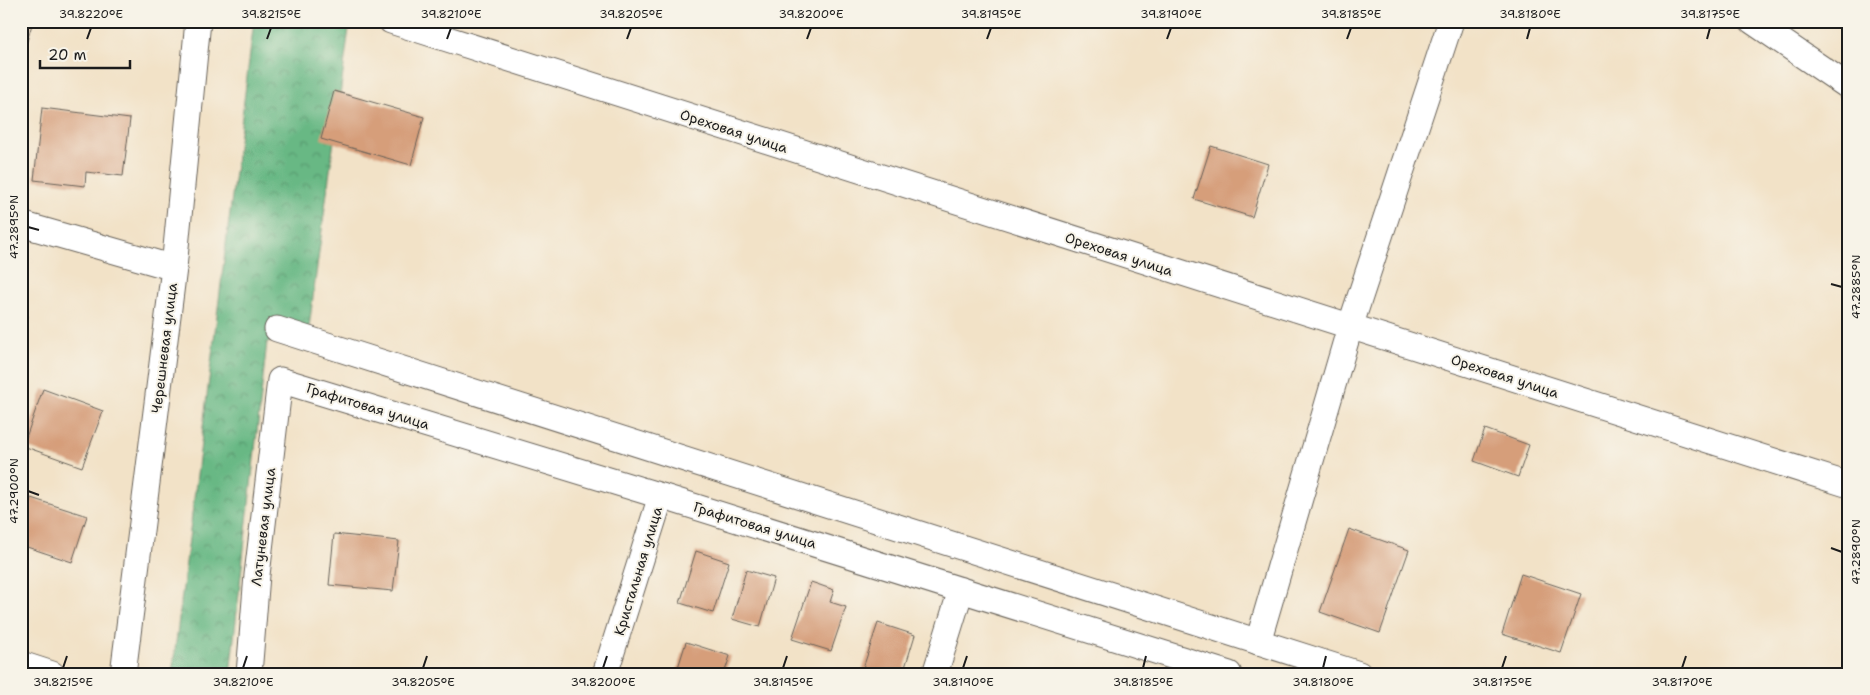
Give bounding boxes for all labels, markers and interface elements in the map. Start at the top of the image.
text: 39.8220°E [59,6,123,22]
text: 39.8215°E [241,6,301,22]
text: 39.8210°E [421,6,481,22]
text: 39.8205°E [599,6,663,22]
text: 39.8200°E [779,6,843,22]
text: 39.8195°E [961,6,1021,22]
text: 39.8190°E [1140,6,1202,22]
text: 39.8185°E [1321,6,1381,22]
text: 39.8180°E [1499,6,1561,22]
text: 39.8175°E [1680,6,1740,22]
scale bar [40,38,130,70]
text: 20 m [48,45,87,65]
street label: Ореховая улица [678,105,790,157]
text: 47.2895°N [6,195,22,259]
street label: Ореховая улица [1063,228,1175,280]
text: 47.2885°N [1848,255,1864,319]
street label: Черешневая улица [147,282,181,414]
street label: Ореховая улица [1449,350,1561,402]
street label: Графитовая улица [304,379,432,433]
text: 47.2900°N [6,458,22,524]
street label: Латуневая улица [247,466,279,587]
street label: Графитовая улица [691,498,819,552]
street label: Кристальная улица [610,504,666,638]
text: 47.2890°N [1848,519,1864,585]
text: 39.8215°E [33,674,93,690]
text: 39.8210°E [213,674,273,690]
text: 39.8205°E [391,674,455,690]
text: 39.8200°E [571,674,635,690]
text: 39.8195°E [753,674,813,690]
text: 39.8190°E [932,674,994,690]
text: 39.8185°E [1113,674,1173,690]
text: 39.8180°E [1292,674,1354,690]
text: 39.8175°E [1472,674,1532,690]
text: 39.8170°E [1651,674,1713,690]

